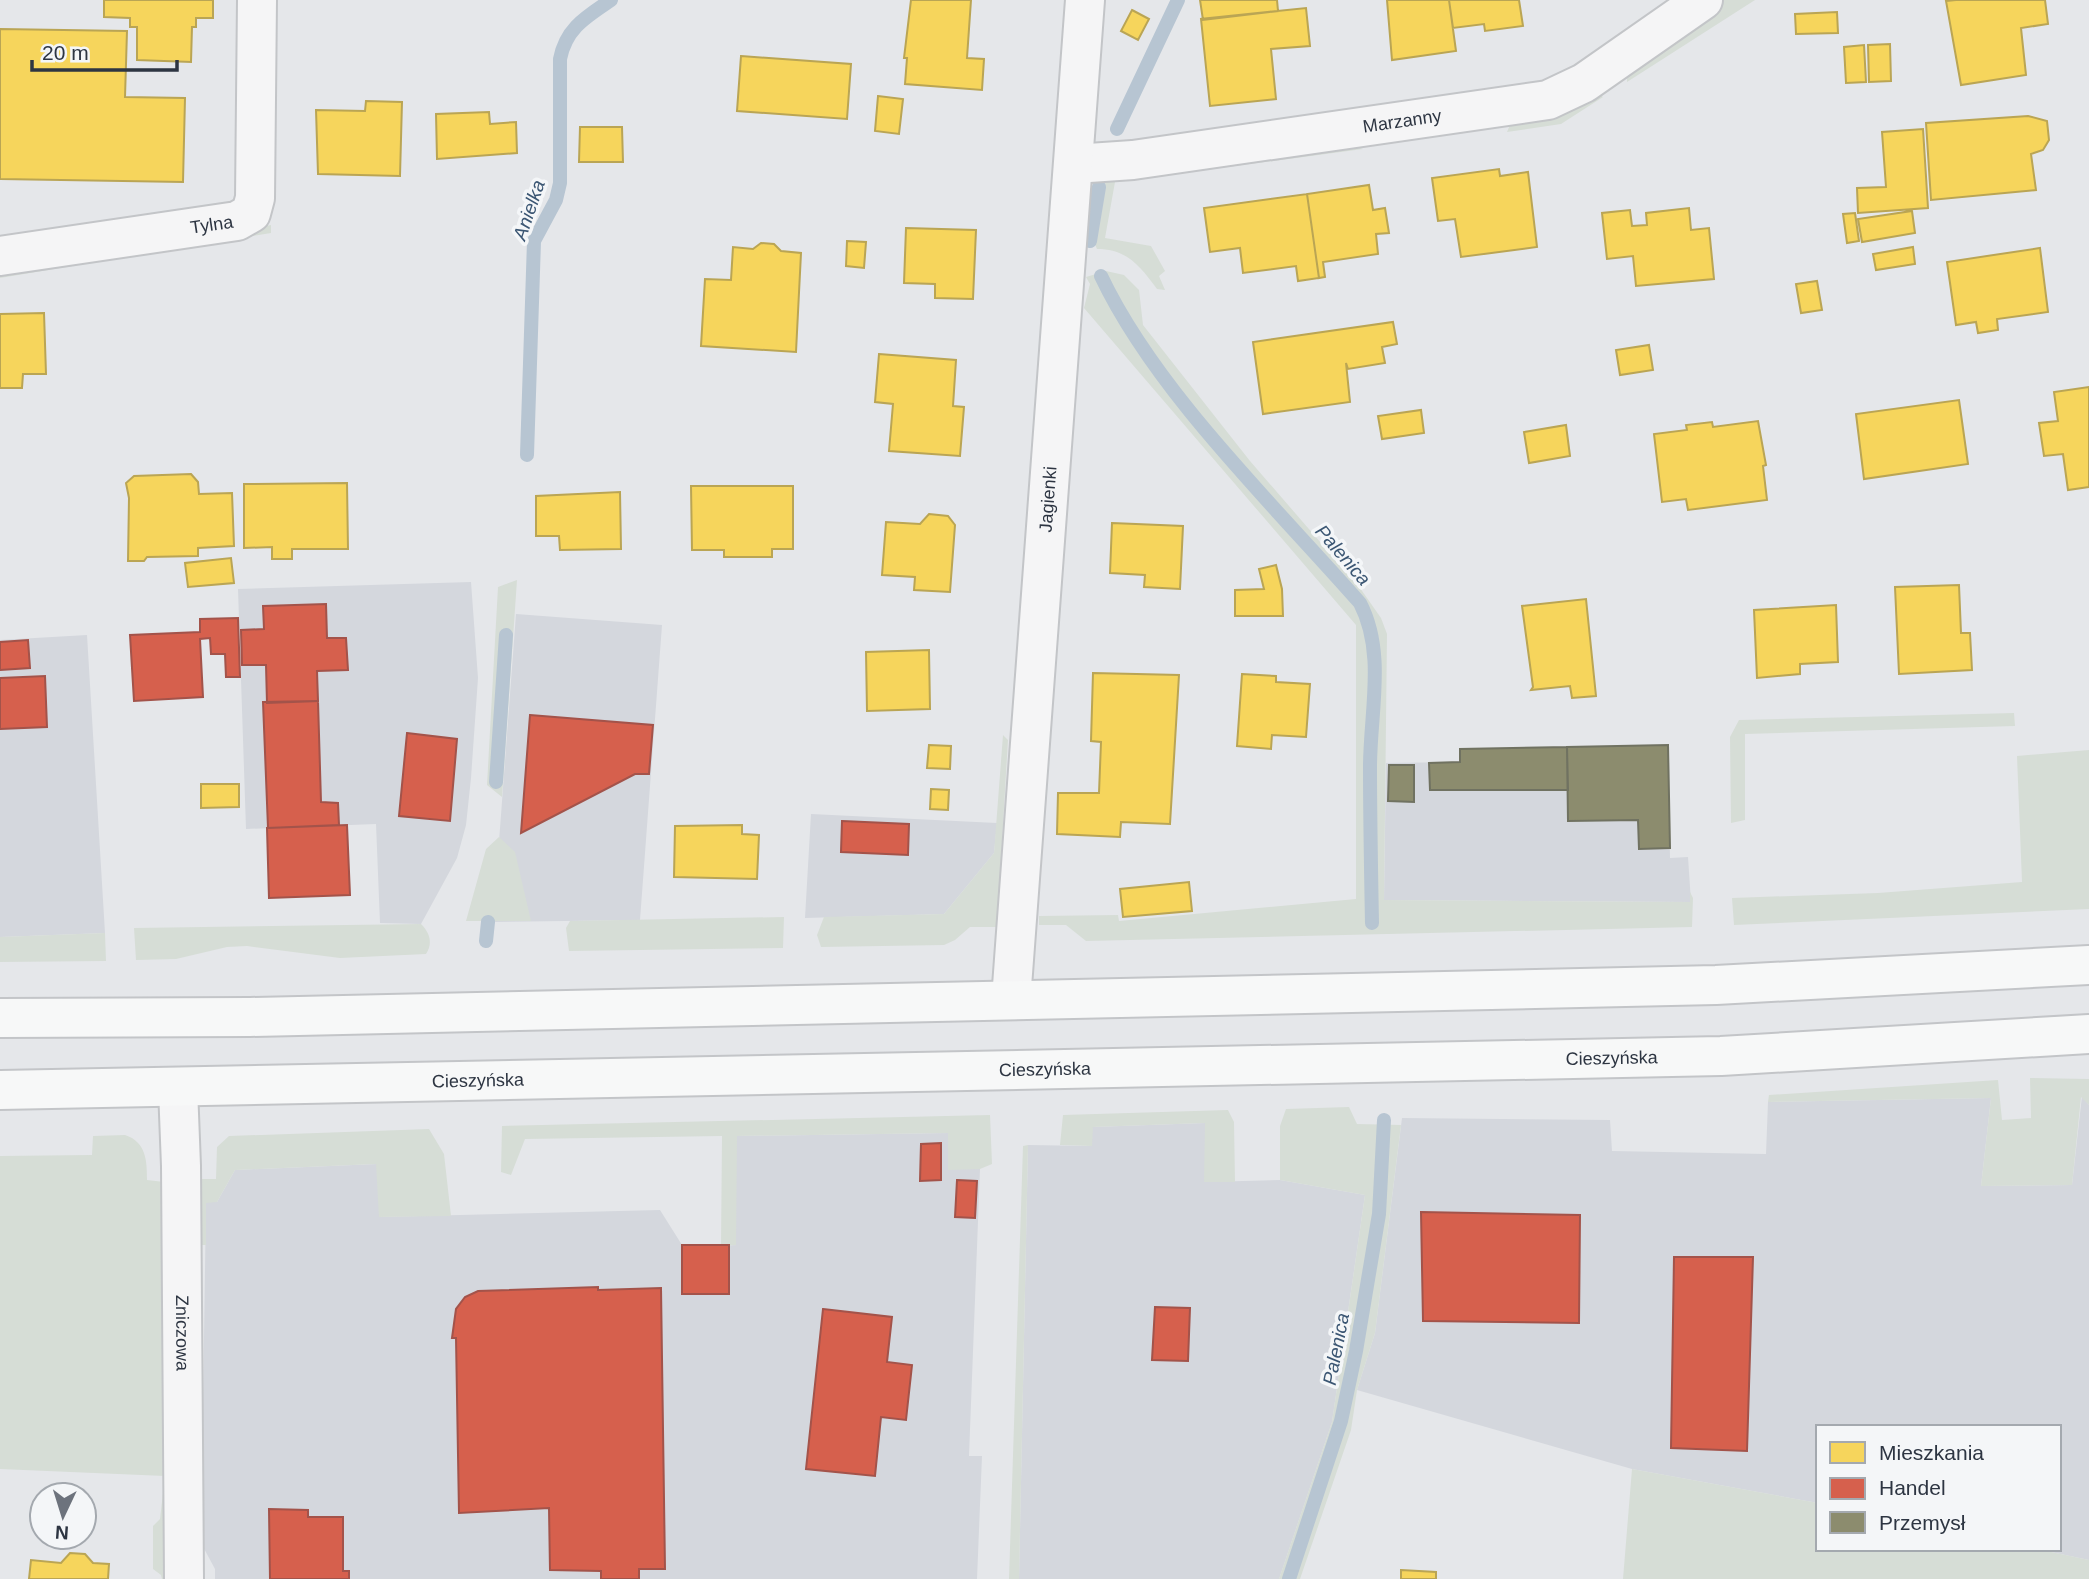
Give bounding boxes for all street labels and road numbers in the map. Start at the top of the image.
street label: Marzanny [1362,106,1443,137]
street label: Tylna [189,212,235,238]
street label: Jagienki [1036,466,1060,533]
street label: Cieszyńska [1565,1047,1659,1069]
street label: Cieszyńska [999,1058,1092,1080]
street label: Cieszyńska [432,1070,525,1091]
street label: Zniczowa [172,1295,192,1372]

